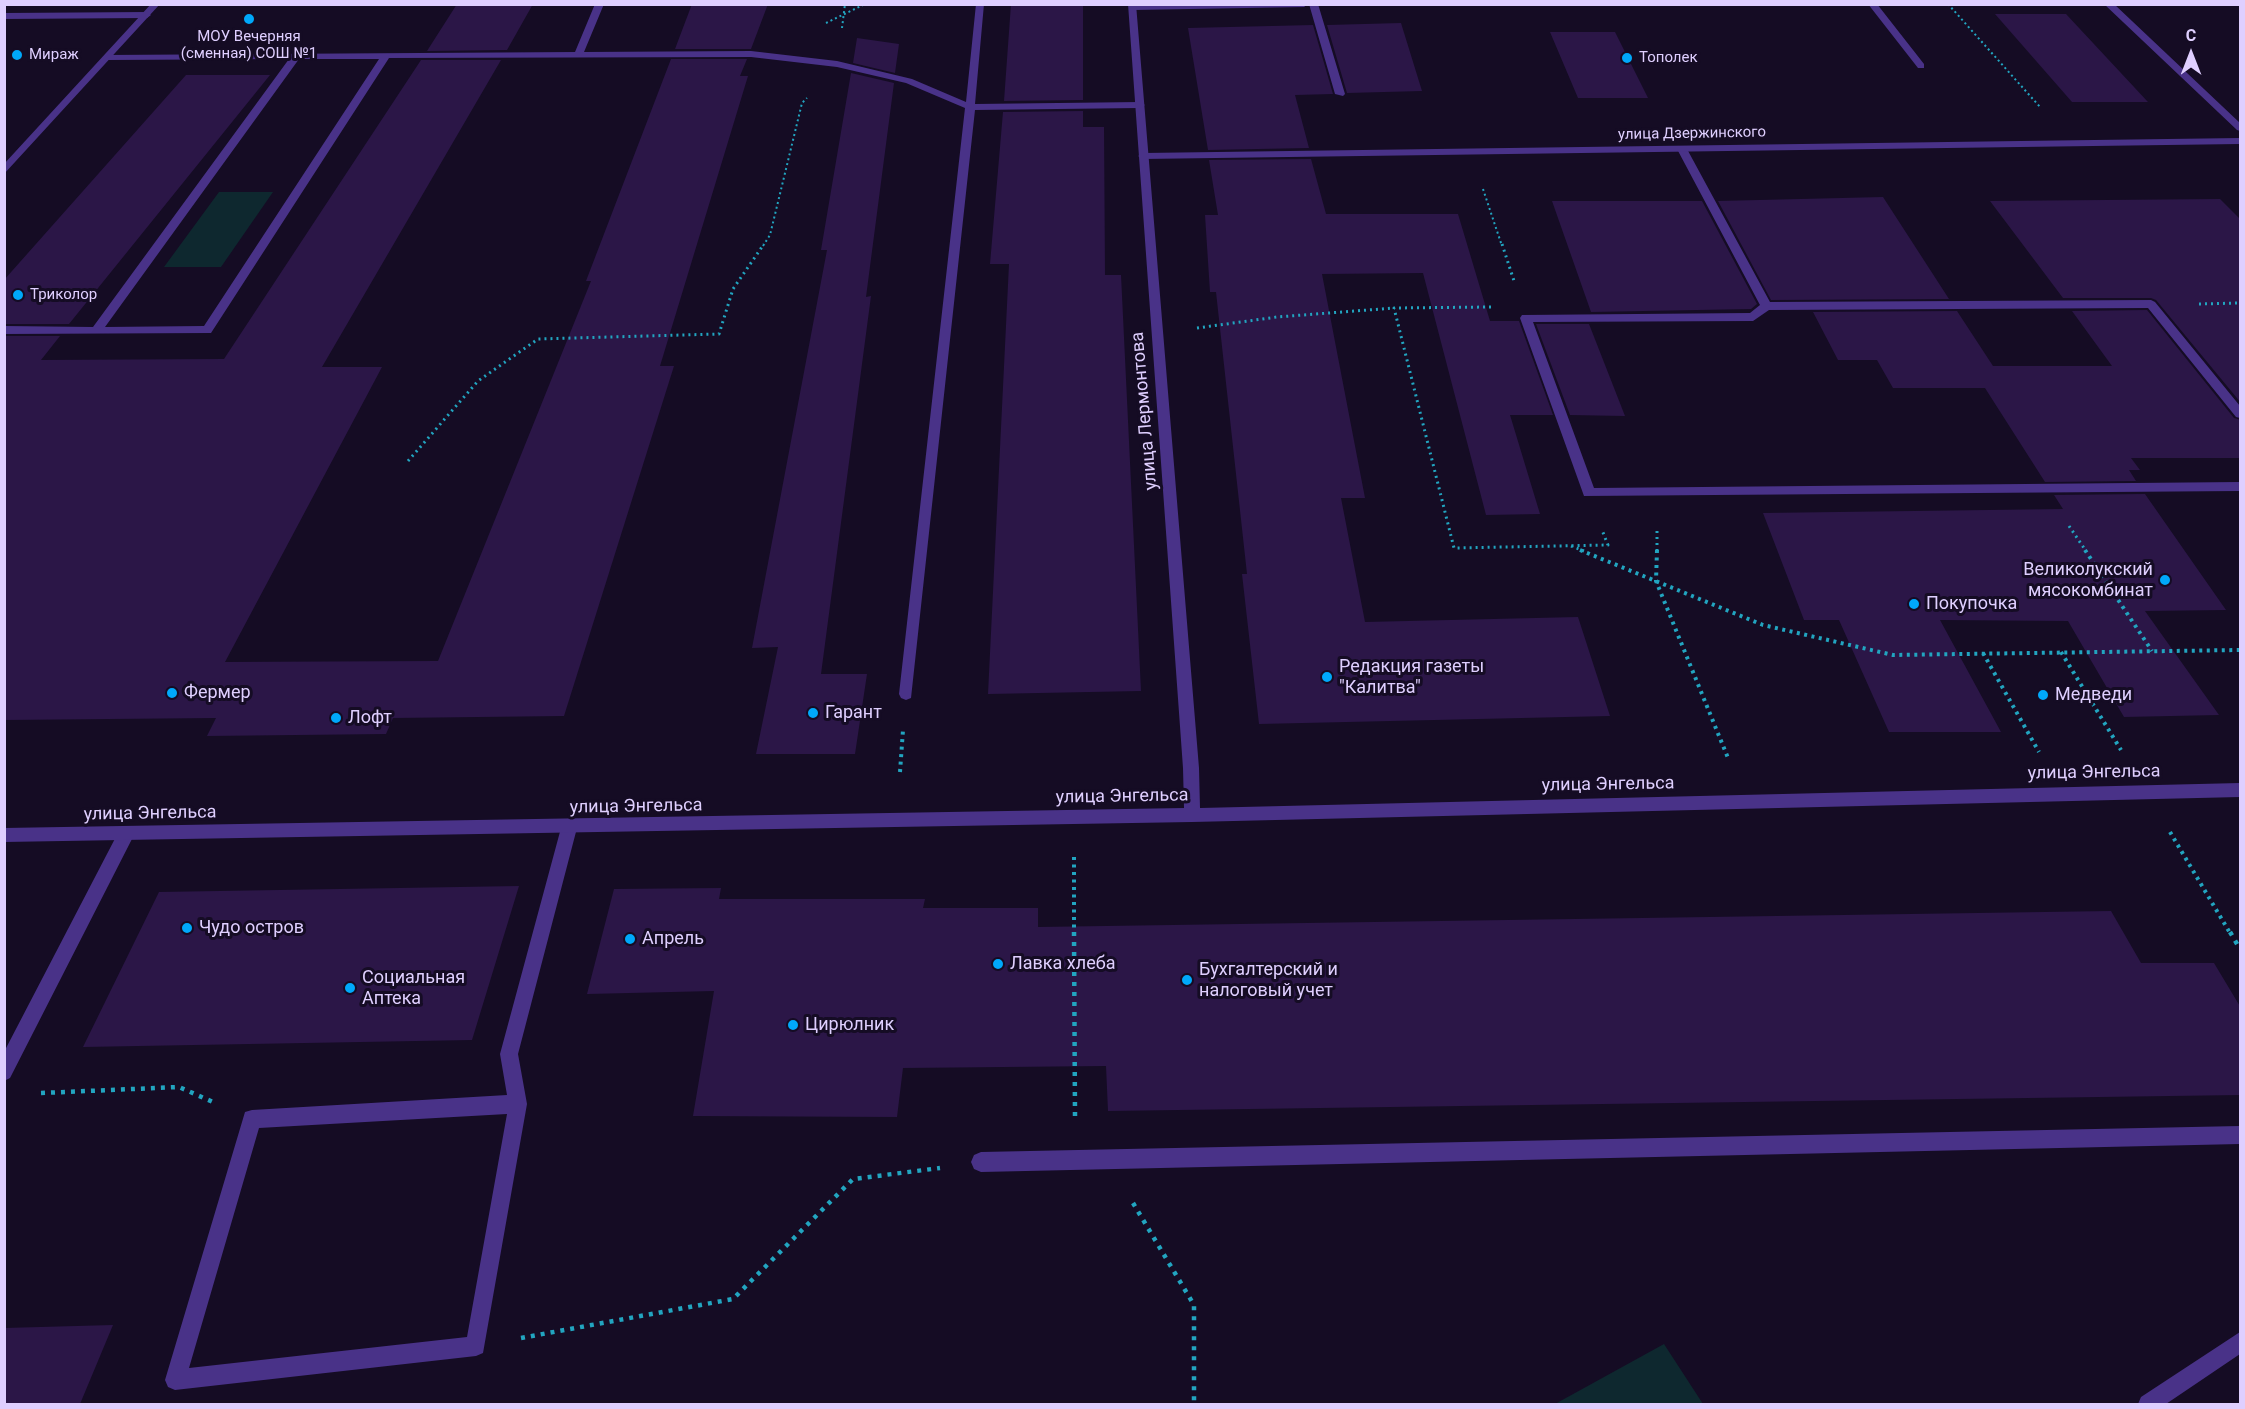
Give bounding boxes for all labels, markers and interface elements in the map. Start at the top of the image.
marker: МОУ Вечерняя (сменная) СОШ №1 [242,12,256,26]
north arrow [2161,24,2221,84]
text: С [2186,26,2196,45]
place label: МОУ Вечерняя (сменная) СОШ №1 [181,28,317,63]
place label: Мираж [29,46,79,64]
marker: Мираж [10,48,24,62]
place label: Тополек [1639,49,1698,67]
marker: Тополек [1620,51,1634,65]
street label: улица Дзержинского [1618,124,1766,144]
place label: Триколор [30,286,97,304]
marker: Триколор [11,288,25,302]
street label: улица Лермонтова [1127,331,1163,491]
place label: Великолукский мясокомбинат [2023,559,2153,602]
marker: Великолукский мясокомбинат [2158,573,2172,587]
place label: Покупочка [1926,593,2017,615]
marker: Покупочка [1907,597,1921,611]
place label: Редакция газеты "Калитва" [1339,656,1484,698]
marker: Редакция газеты "Калитва" [1320,670,1334,684]
place label: Фермер [184,682,251,704]
place label: Медведи [2055,684,2132,706]
marker: Фермер [165,686,179,700]
marker: Медведи [2036,688,2050,702]
place label: Гарант [825,702,882,724]
marker: Гарант [806,706,820,720]
place label: Лофт [348,707,392,729]
marker: Лофт [329,711,343,725]
street label: улица Энгельса [2027,761,2161,785]
street label: улица Энгельса [1541,773,1675,797]
street label: улица Энгельса [1055,785,1189,809]
street label: улица Энгельса [569,795,703,819]
street label: улица Энгельса [83,802,217,826]
place label: Чудо остров [199,917,304,939]
marker: Чудо остров [180,921,194,935]
place label: Апрель [642,928,704,950]
marker: Апрель [623,932,637,946]
place label: Лавка хлеба [1010,953,1115,975]
marker: Лавка хлеба [991,957,1005,971]
place label: Бухгалтерский и налоговый учет [1199,959,1338,1002]
place label: Социальная Аптека [362,967,465,1010]
marker: Бухгалтерский и налоговый учет [1180,973,1194,987]
marker: Социальная Аптека [343,981,357,995]
place label: Цирюлник [805,1014,894,1036]
marker: Цирюлник [786,1018,800,1032]

